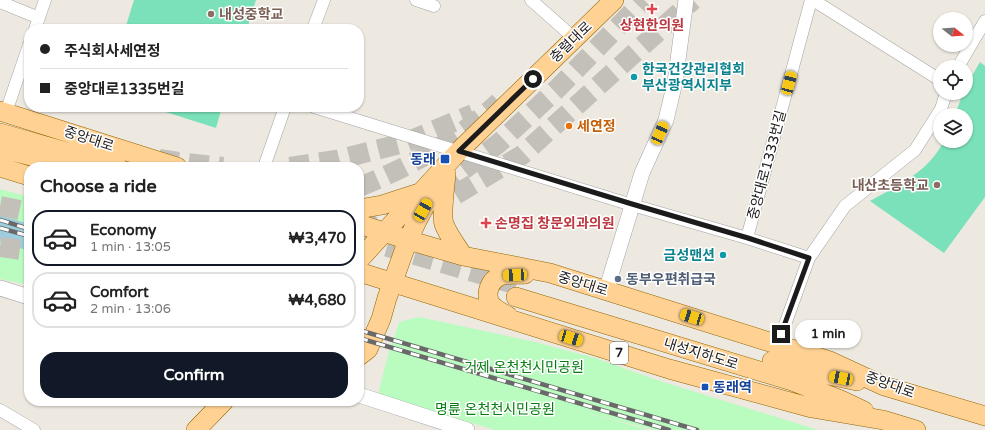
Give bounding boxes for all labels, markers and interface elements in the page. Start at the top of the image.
marker: 상현한의원 [646,3,658,15]
place label: 내성중학교 [219,6,284,23]
marker: 내성중학교 [206,9,216,19]
north arrow [933,12,973,52]
map controls [933,12,973,148]
place label: 상현한의원 [620,17,684,34]
street label: 충렬대로 [547,18,596,66]
text: 주식회사세연정 [64,42,161,60]
button: locate [933,60,973,100]
place label: 한국건강관리협회 부산광역시지부 [642,61,745,94]
route start [524,70,542,88]
car [780,70,798,96]
marker: 한국건강관리협회 부산광역시지부 [629,72,639,82]
text: 중앙대로1335번길 [64,80,184,98]
street label: 중앙대로1333번길 [744,108,790,222]
button: layers [933,108,973,148]
place label: 세연정 [577,118,616,135]
car [650,120,670,146]
marker: 세연정 [564,121,574,131]
street label: 중앙대로 [62,123,116,155]
place label: 동래 [410,151,436,168]
marker: 동래 [439,153,451,165]
text: Choose a ride [40,175,157,197]
place label: 내산초등학교 [852,177,929,194]
marker: 내산초등학교 [932,180,942,190]
car [412,197,434,223]
place label: 손명집 창문외과의원 [495,215,615,232]
marker: 손명집 창문외과의원 [480,217,492,229]
icon: car [42,220,78,256]
text: Economy [90,221,156,239]
text: ₩3,470 [289,229,346,247]
text: 1 min · 13:05 [90,239,171,255]
place label: 금성맨션 [663,247,715,264]
marker: 금성맨션 [718,250,728,260]
car [503,268,527,282]
street label: 중앙대로 [556,268,610,300]
place label: 동부우편취급국 [626,271,716,288]
marker: 동부우편취급국 [613,274,623,284]
icon: car [42,282,78,318]
text: Comfort [90,283,149,301]
text: ₩4,680 [288,291,346,309]
text: 2 min · 13:06 [90,301,171,317]
car [679,308,705,326]
callout: 1 min [795,320,861,348]
route end [772,325,790,343]
text: 1 min [811,326,845,342]
car [558,329,584,347]
street label: 내성지하도로 [662,335,741,373]
road number: 7 [610,342,628,364]
button: Confirm [40,352,348,398]
park label: 거제 온천천시민공원 [464,359,584,376]
street label: 중앙대로 [863,368,917,402]
car [828,370,854,386]
place label: 동래역 [713,379,752,396]
marker: 동래역 [700,382,710,392]
park label: 명륜 온천천시민공원 [435,401,555,418]

